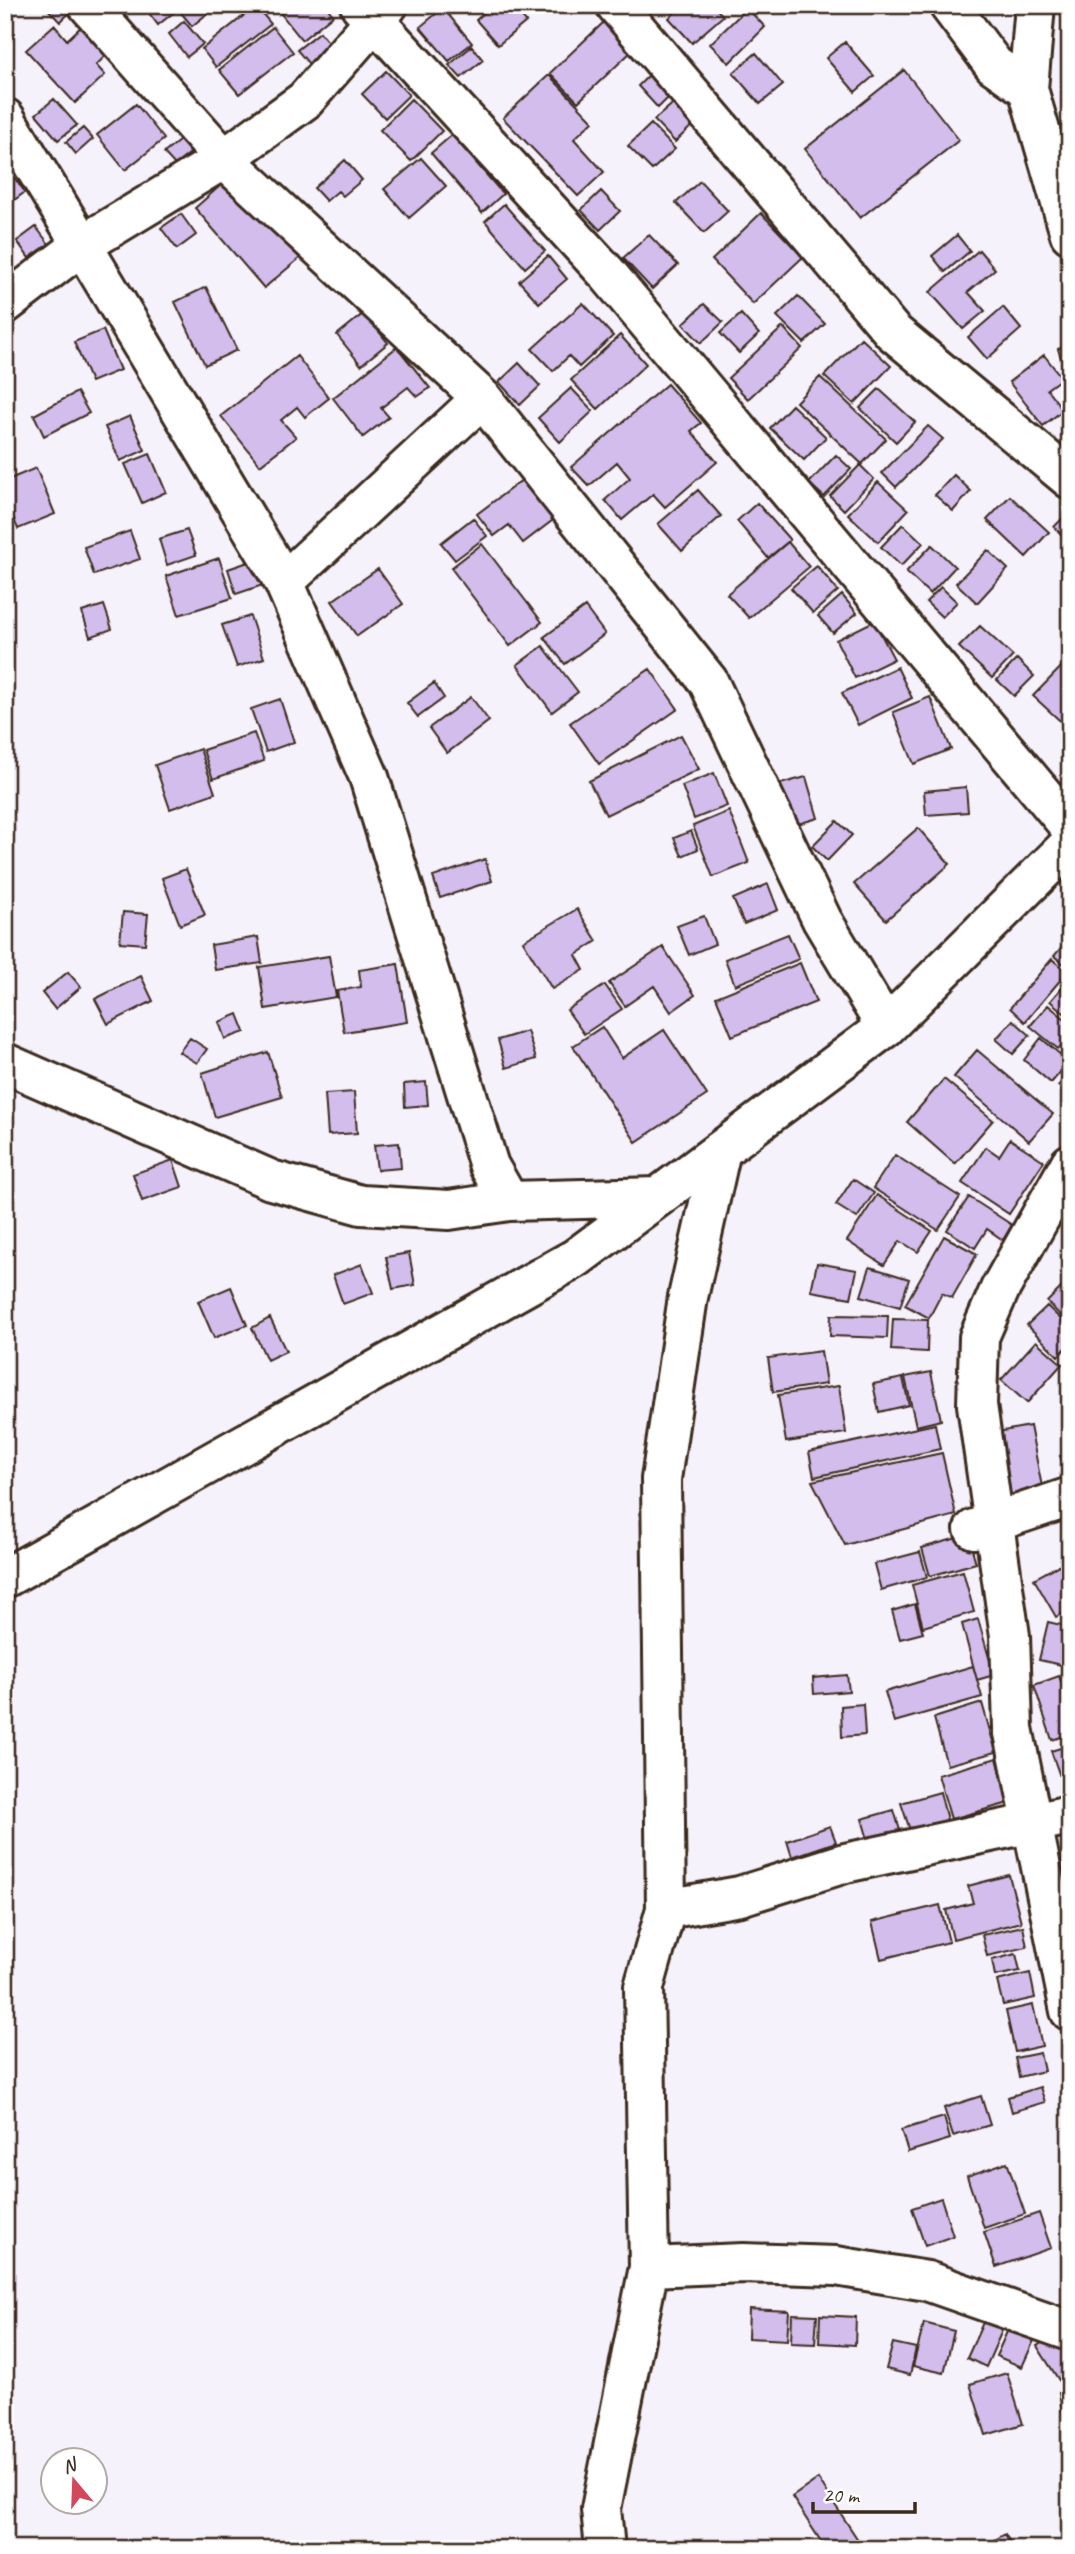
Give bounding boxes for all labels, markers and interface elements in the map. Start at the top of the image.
north arrow [38,2446,108,2516]
text: N [59,2452,81,2479]
scale bar [813,2470,914,2514]
text: 20 m [823,2482,861,2508]

